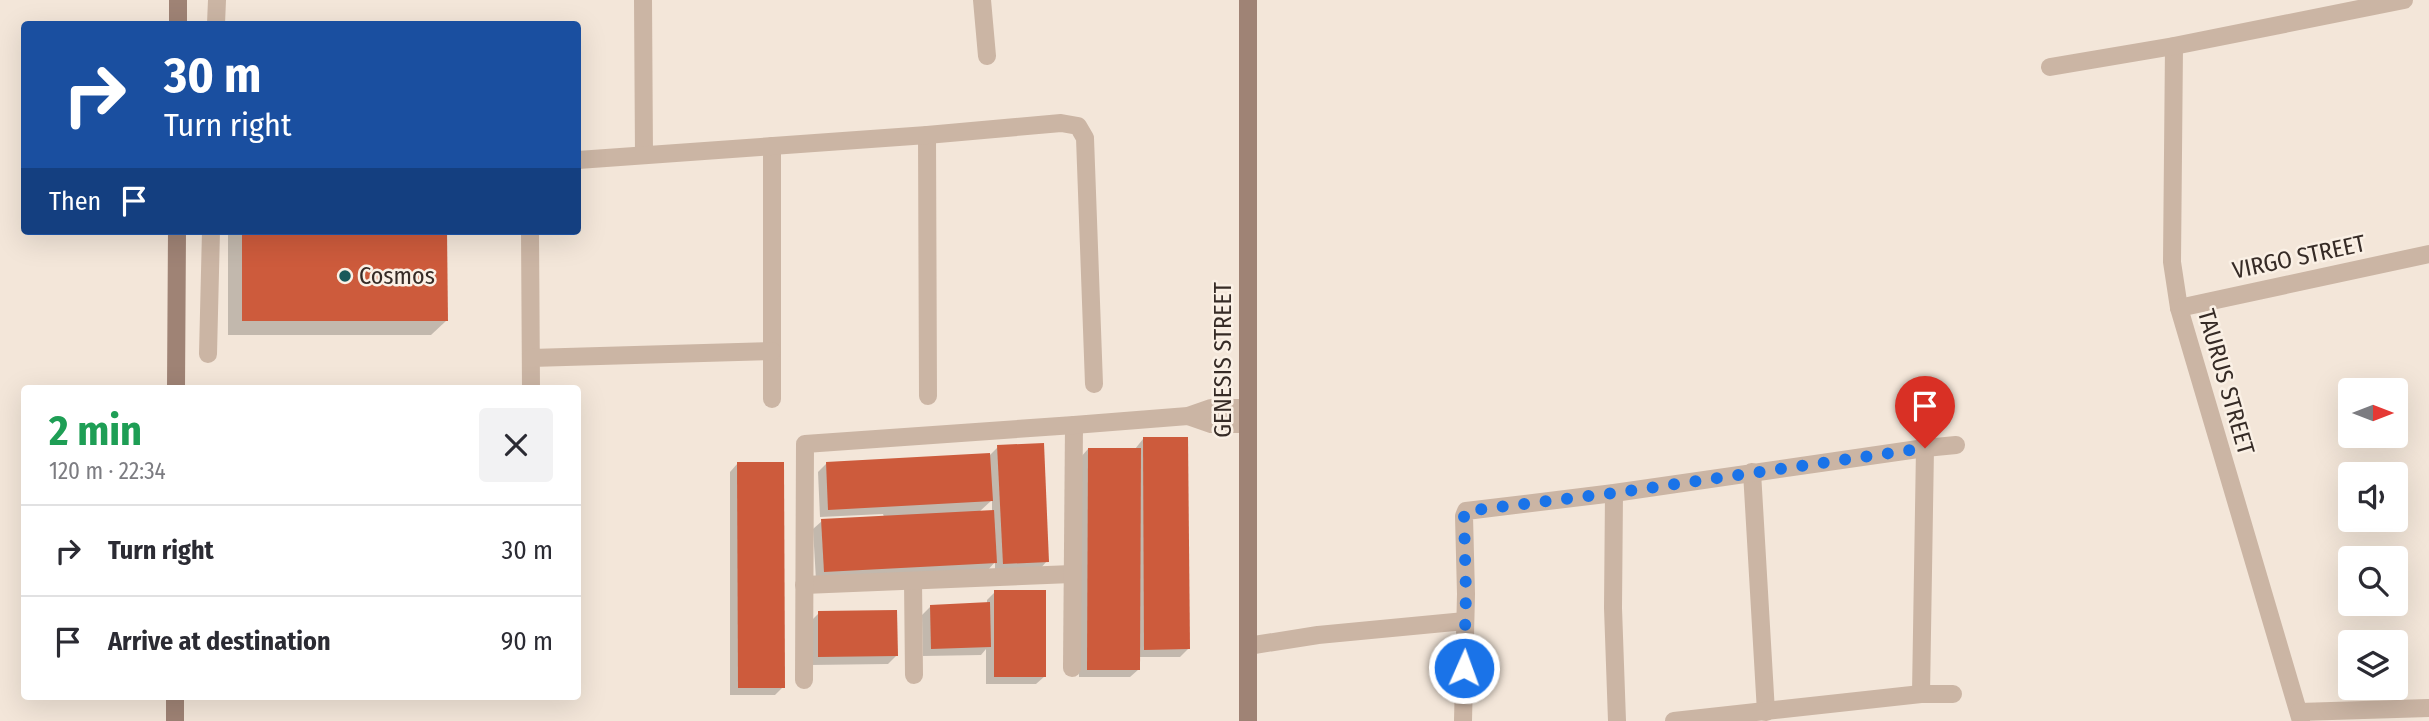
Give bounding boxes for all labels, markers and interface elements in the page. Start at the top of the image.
text: 30 m [164,46,262,105]
icon: right [49,49,140,140]
text: Turn right [164,106,291,144]
icon: arrive [115,182,153,220]
text: Then [49,186,101,217]
street label: VIRGO STREET [2230,229,2368,285]
place label: Cosmos [359,262,435,290]
marker: Cosmos [337,268,353,284]
street label: GENESIS STREET [1209,282,1237,438]
street label: TAURUS STREET [2192,306,2260,458]
pin [1895,376,1955,448]
north arrow [2338,378,2408,448]
map controls [2338,378,2408,700]
icon: arrive [1906,387,1944,425]
text: 2 min [49,406,142,456]
button: close [479,408,553,482]
text: 120 m · 22:34 [49,457,166,485]
button: sound [2338,462,2408,532]
icon: right [49,532,87,570]
text: Turn right [108,535,214,566]
text: 30 m [502,535,553,566]
button: search [2338,546,2408,616]
icon: arrive [49,623,87,661]
text: Arrive at destination [108,626,331,657]
text: 90 m [501,626,553,657]
button: layers [2338,630,2408,700]
position arrow [1427,631,1501,705]

